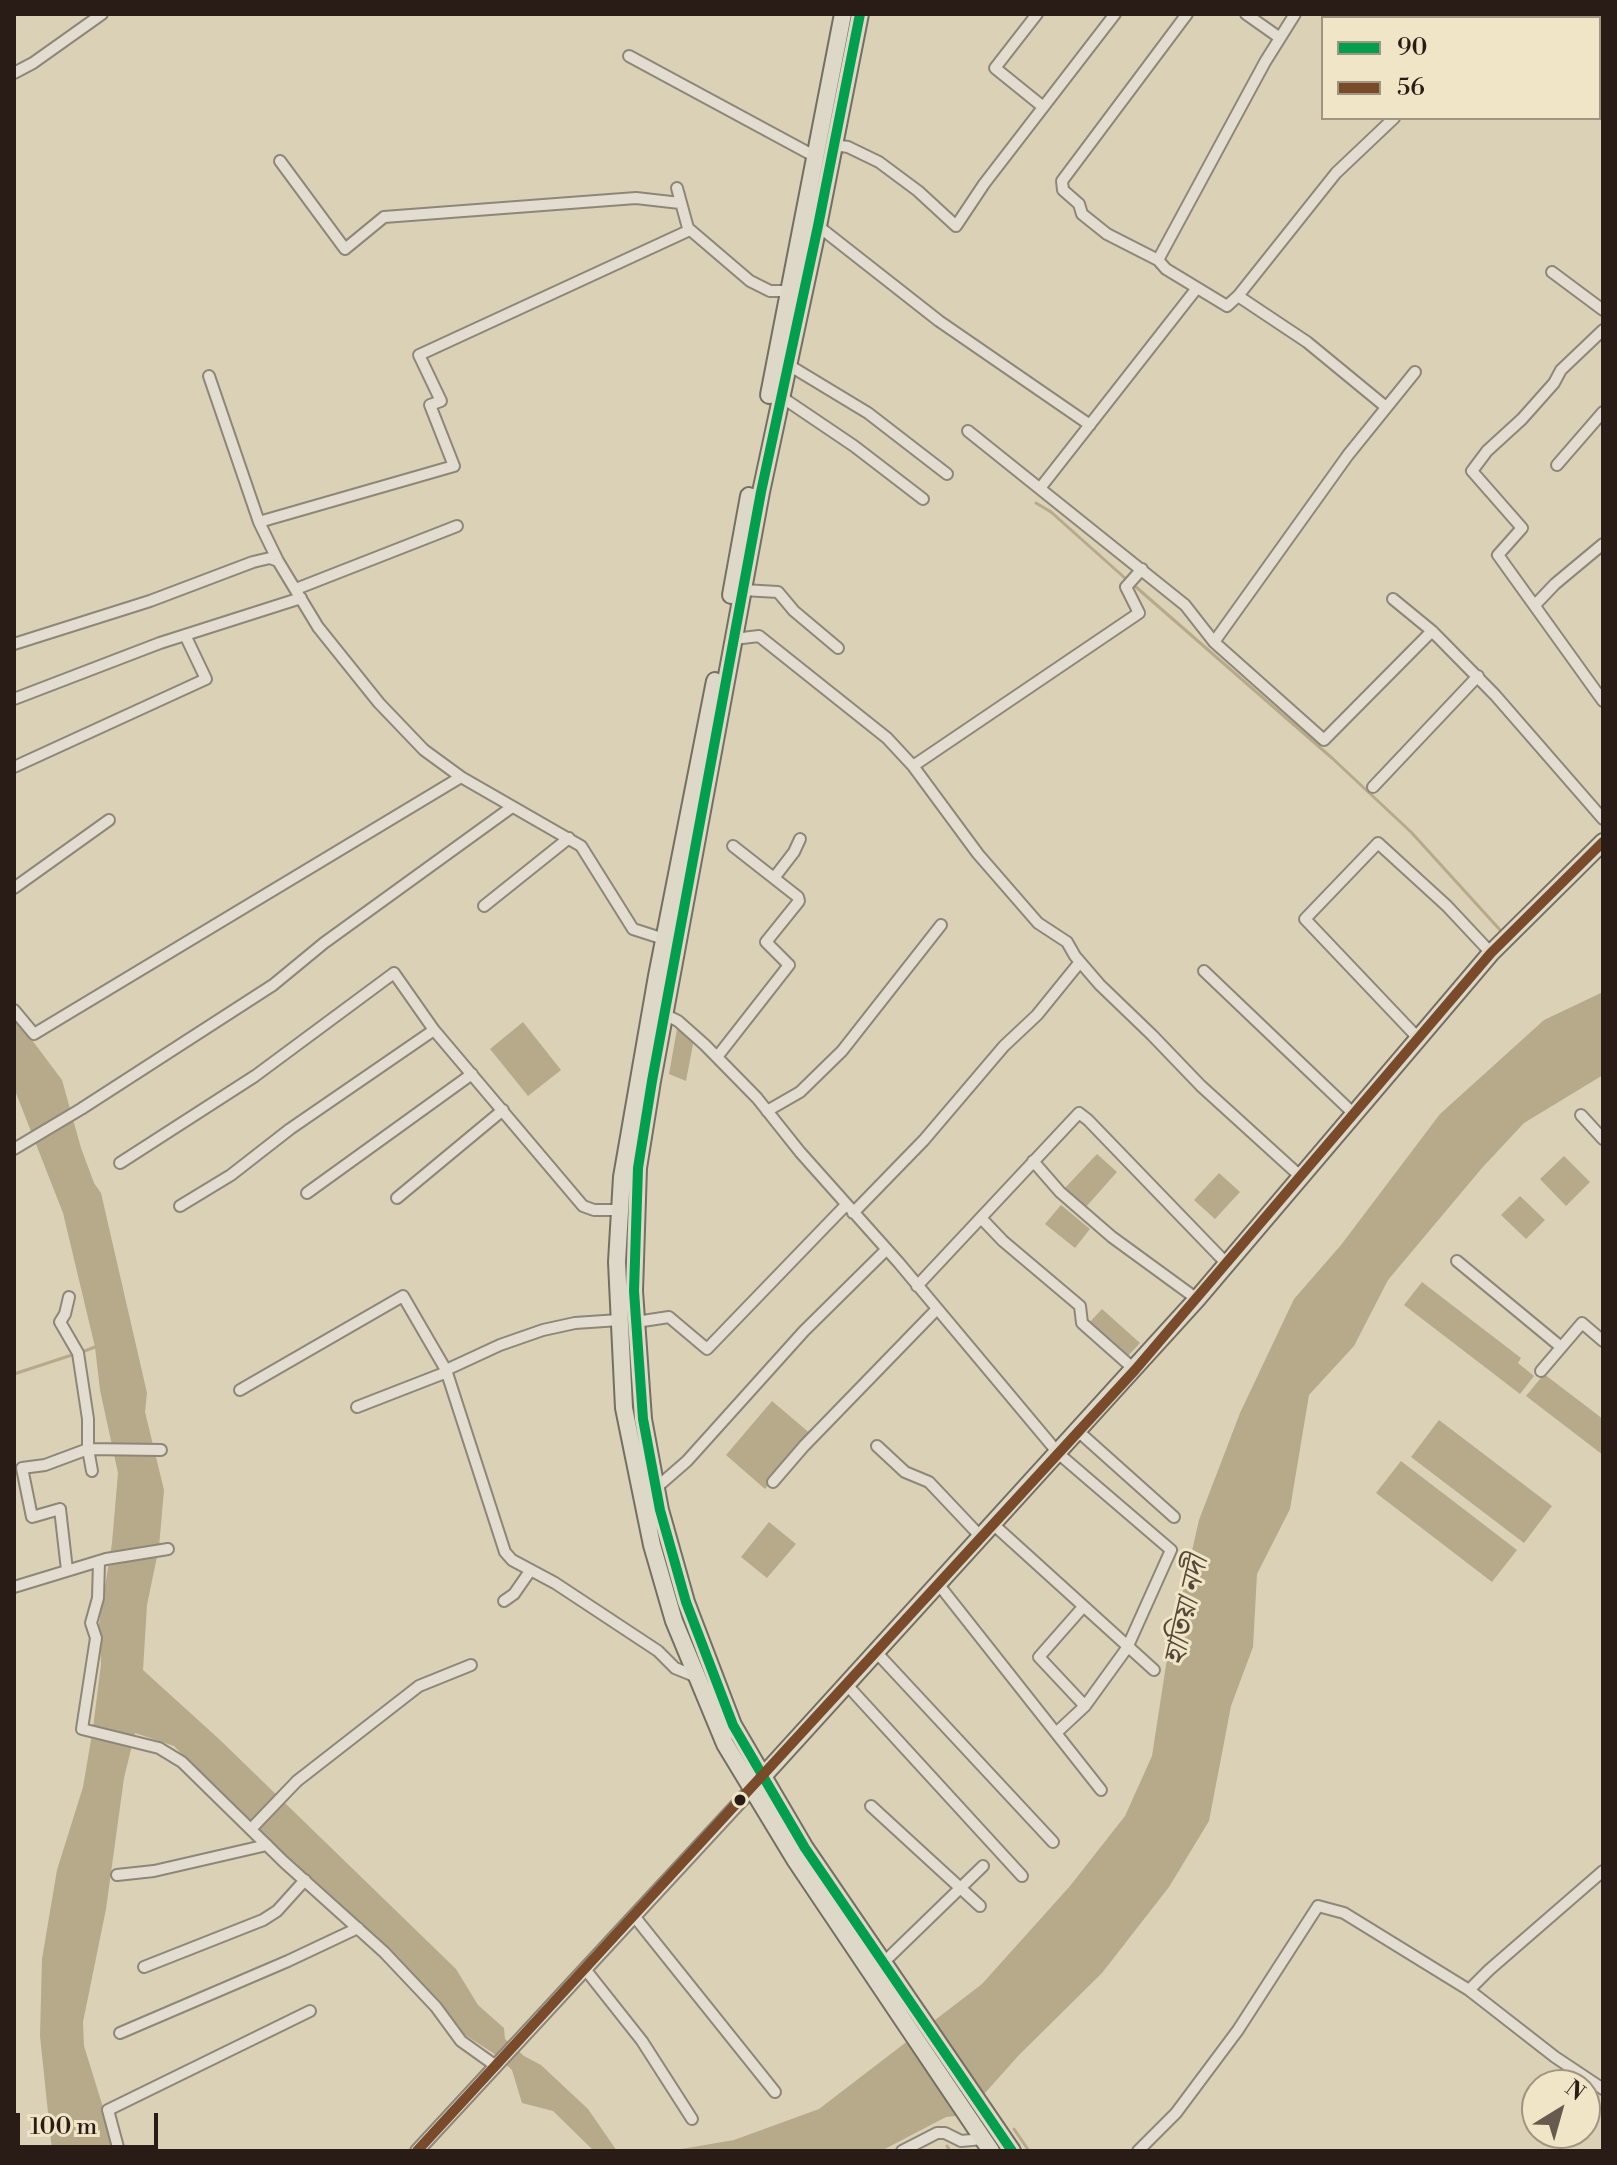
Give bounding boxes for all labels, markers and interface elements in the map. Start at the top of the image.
legend [1321,16,1601,120]
text: 90 [1397,33,1427,63]
text: 56 [1397,73,1425,103]
water label: হাতিয়া নদী [1158,1553,1218,1669]
unlabelled marker [732,1792,748,1808]
north arrow [1521,2069,1601,2149]
text: N [1559,2075,1590,2107]
scale bar [20,2097,162,2147]
text: 100 m [30,2112,97,2142]

